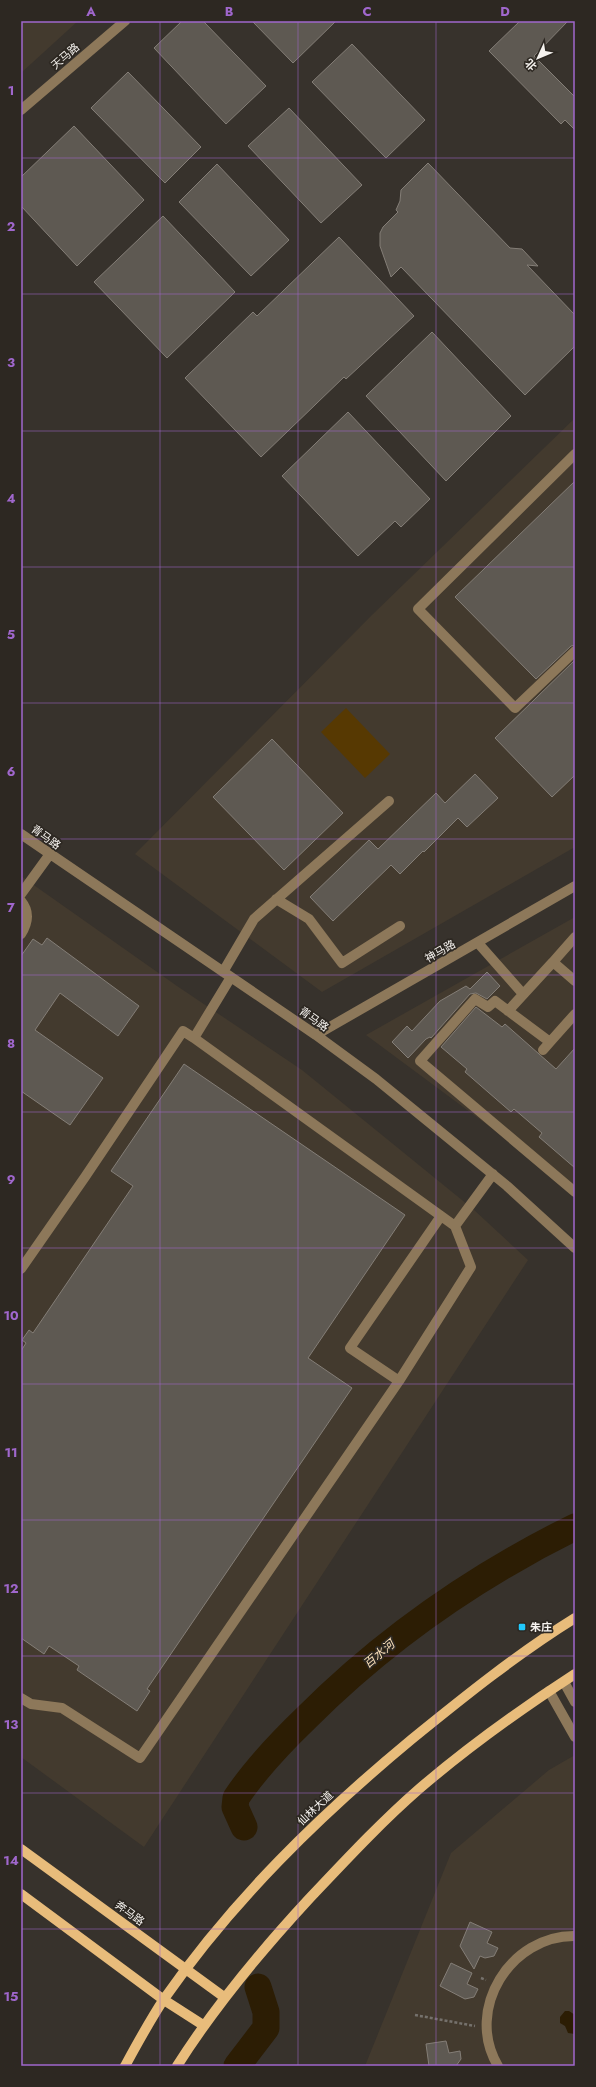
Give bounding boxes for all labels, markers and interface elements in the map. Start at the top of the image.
text: A [85,2,96,21]
text: B [225,2,234,21]
text: C [362,2,372,21]
text: D [500,2,510,21]
north arrow [518,38,558,78]
street label: 天马路 [47,39,83,73]
text: 北 [521,55,540,74]
text: 1 [8,81,14,100]
text: 2 [7,217,15,236]
text: 3 [7,353,15,372]
text: 4 [6,489,16,508]
text: 5 [7,625,15,644]
text: 6 [7,762,16,781]
street label: 青马路 [28,821,64,853]
text: 7 [7,898,15,917]
street label: 神马路 [422,936,458,966]
street label: 青马路 [296,1003,332,1035]
text: 8 [7,1034,15,1053]
text: 9 [7,1170,16,1189]
text: 10 [3,1306,19,1325]
text: 11 [4,1443,18,1462]
text: 12 [3,1579,19,1598]
place label: 朱庄 [530,1619,552,1635]
marker: 朱庄 [517,1622,527,1632]
water label: 百水河 [359,1634,400,1672]
text: 13 [4,1715,18,1734]
street label: 仙林大道 [293,1787,337,1829]
text: 14 [3,1851,19,1870]
street label: 奔马路 [112,1897,148,1929]
text: 15 [3,1987,19,2006]

